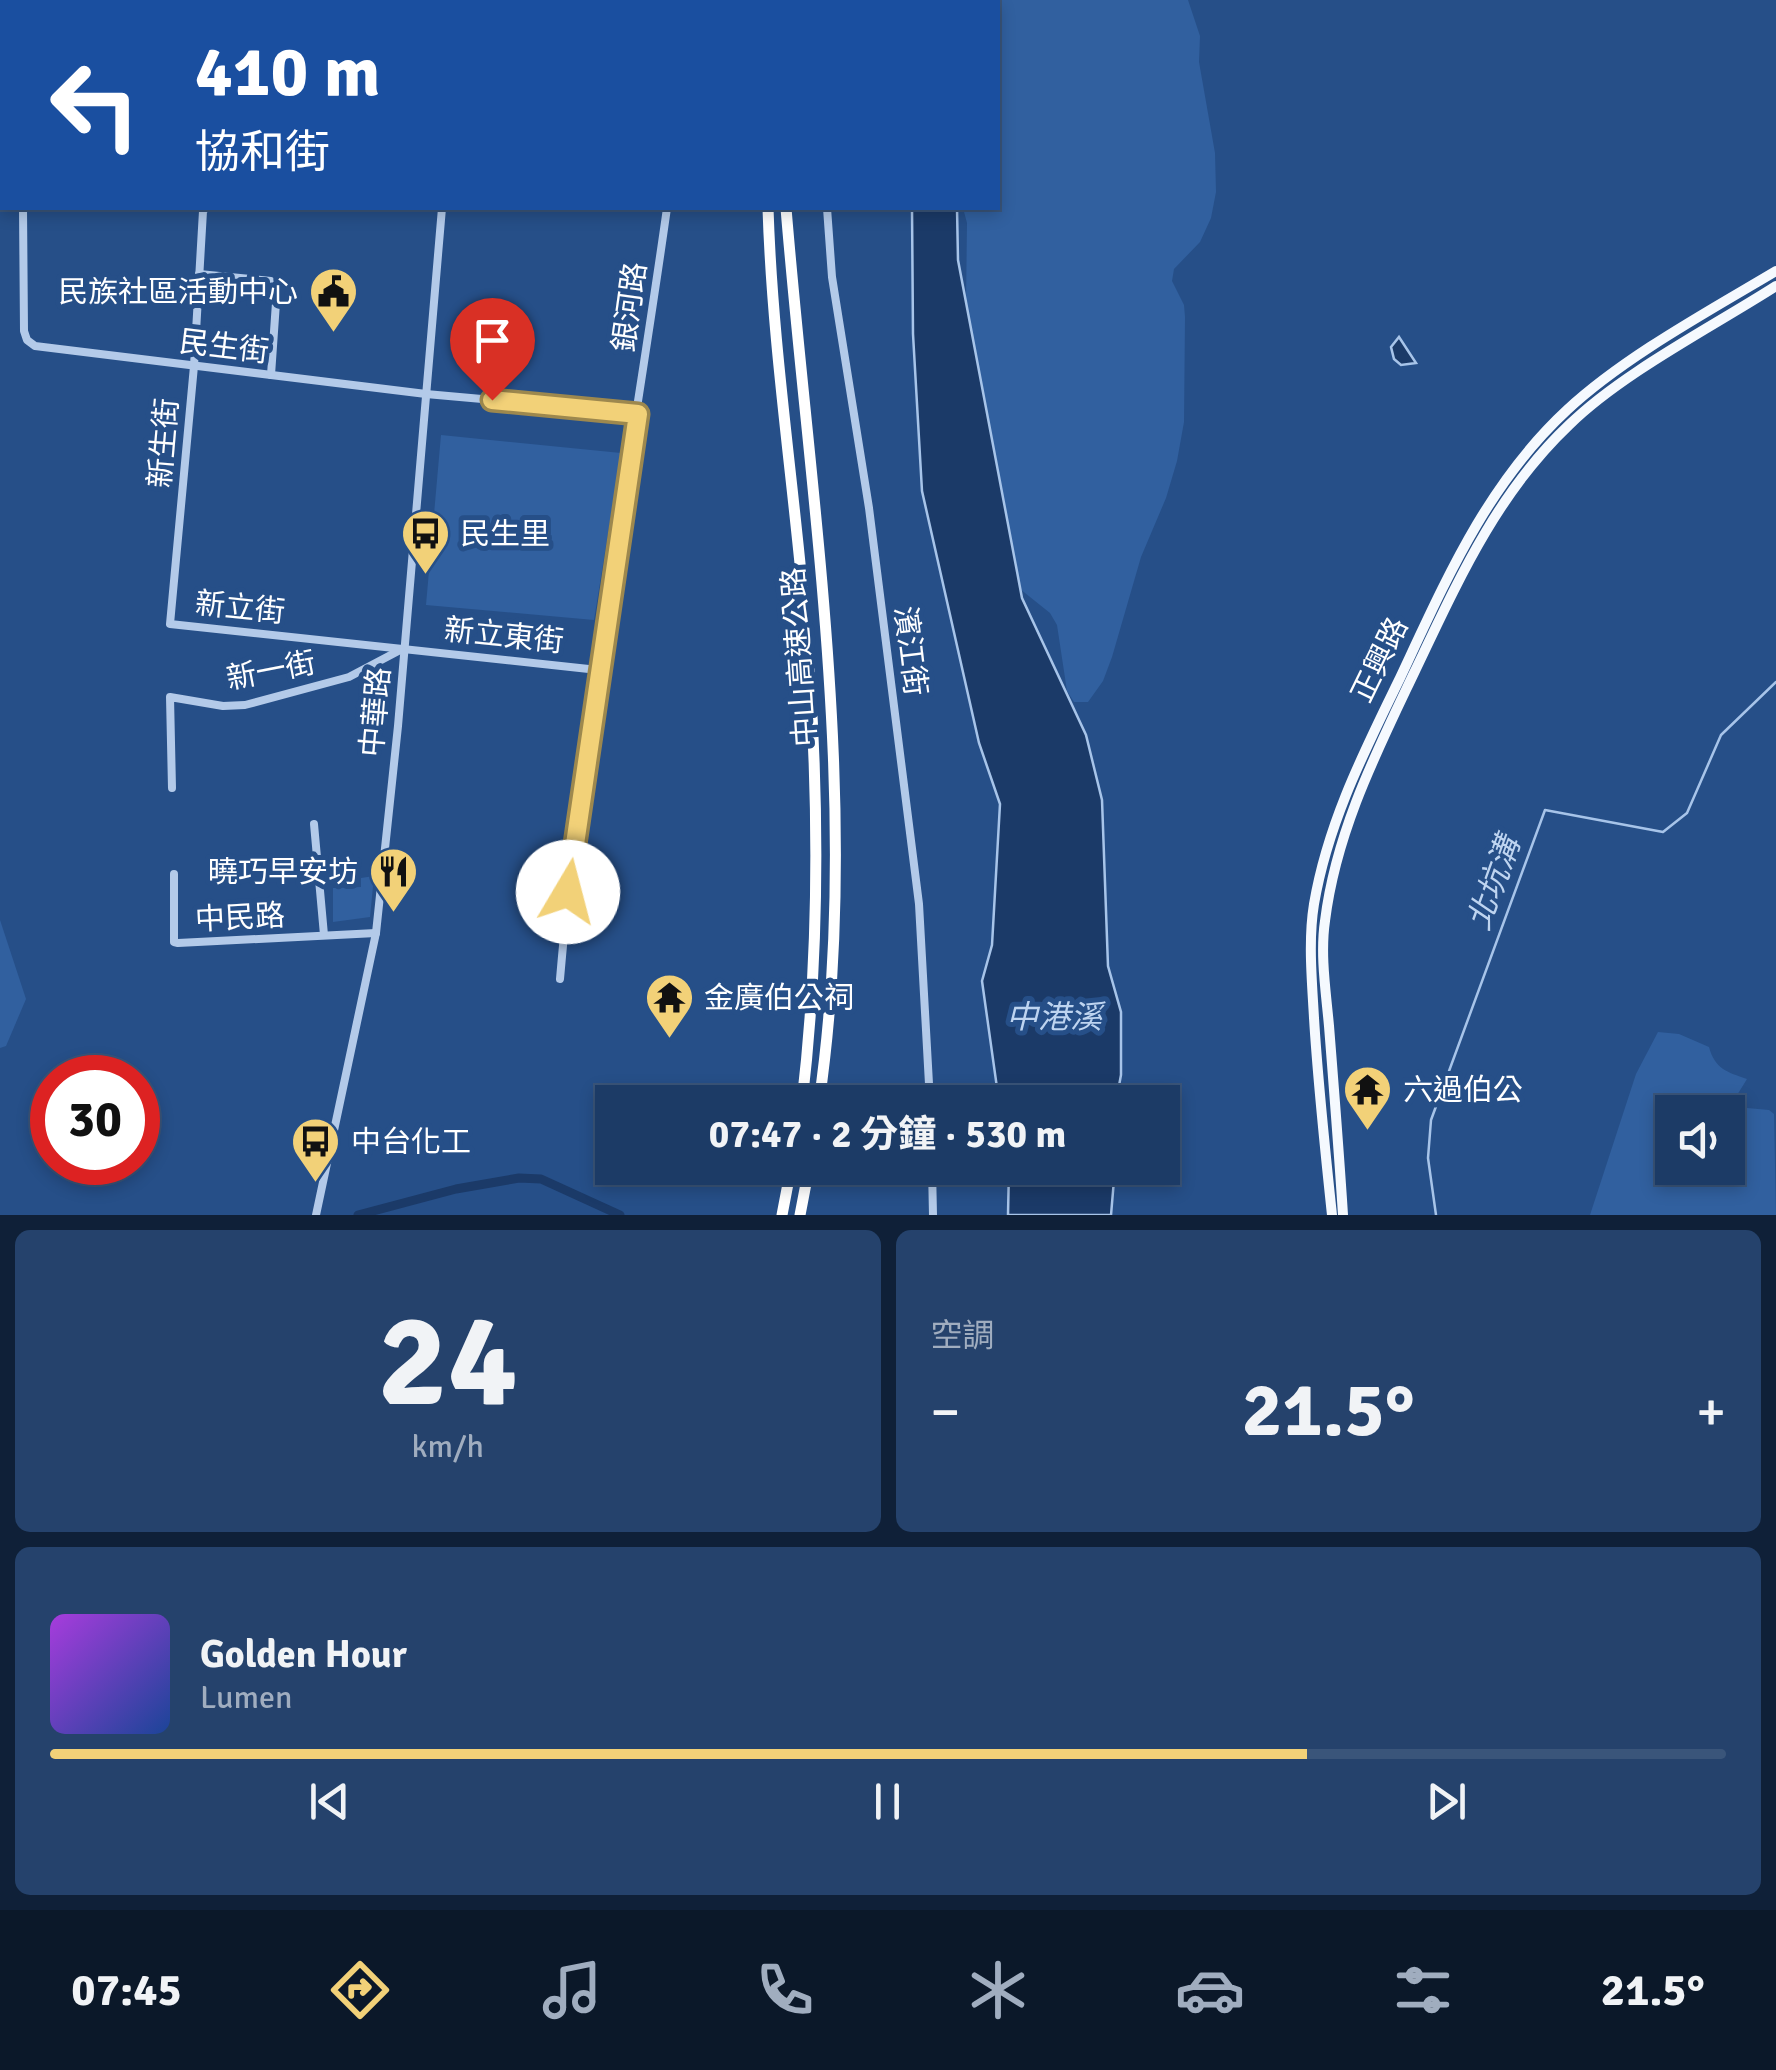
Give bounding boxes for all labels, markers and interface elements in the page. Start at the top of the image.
text: 410 m [195,29,380,115]
icon: left [30,40,160,170]
text: 協和街 [195,125,330,180]
street label: 銀河路 [605,260,655,354]
public building icon: 民族社區活動中心 [307,266,359,334]
place label: 民族社區活動中心 [58,274,298,311]
pin [450,298,535,401]
icon: arrive [465,313,520,368]
street label: 民生街 [177,323,271,371]
street label: 新生街 [142,397,186,489]
bus stop icon: 民生里 [399,508,451,576]
place label: 民生里 [460,516,550,553]
street label: 中山高速公路 [775,566,825,748]
street label: 新立街 [193,585,287,631]
street label: 濱江街 [886,604,934,698]
street label: 新立東街 [442,611,566,661]
street label: 正興路 [1344,611,1416,709]
street label: 新一街 [223,644,319,698]
street label: 中華路 [354,666,398,758]
water label: 北坑溝 [1459,827,1530,935]
position arrow [516,840,620,944]
restaurant icon: 曉巧早安坊 [367,846,419,914]
place label: 曉巧早安坊 [208,854,358,891]
street label: 中民路 [194,897,286,939]
temple icon: 金廣伯公祠 [643,972,695,1040]
place label: 金廣伯公祠 [704,980,854,1017]
water label: 中港溪 [1006,998,1106,1037]
speed limit sign: 30 [30,1055,160,1185]
temple icon: 六過伯公 [1342,1064,1394,1132]
place label: 六過伯公 [1403,1072,1523,1109]
map controls [1655,1095,1745,1185]
button: sound [1655,1095,1745,1185]
text: 07:47 · 2 分鐘 · 530 m [709,1111,1066,1158]
bus stop icon: 中台化工 [290,1116,342,1184]
place label: 中台化工 [351,1124,471,1161]
text: 24 [378,1282,518,1442]
text: 空調 [931,1316,995,1355]
text: 21.5° [1242,1364,1415,1457]
text: − [931,1378,960,1446]
text: + [1696,1378,1726,1446]
text: km/h [412,1427,484,1466]
text: Golden Hour [200,1631,407,1678]
text: Lumen [200,1678,292,1717]
icon: previous [302,1774,357,1829]
icon: pause [860,1774,915,1829]
icon: next [1419,1774,1474,1829]
icon: directions [325,1955,395,2025]
icon: music [537,1955,607,2025]
icon: phone [750,1955,820,2025]
icon: climate [963,1955,1033,2025]
icon: car [1175,1955,1245,2025]
icon: filters [1388,1955,1458,2025]
text: 07:45 [71,1963,182,2018]
text: 21.5° [1601,1963,1705,2018]

